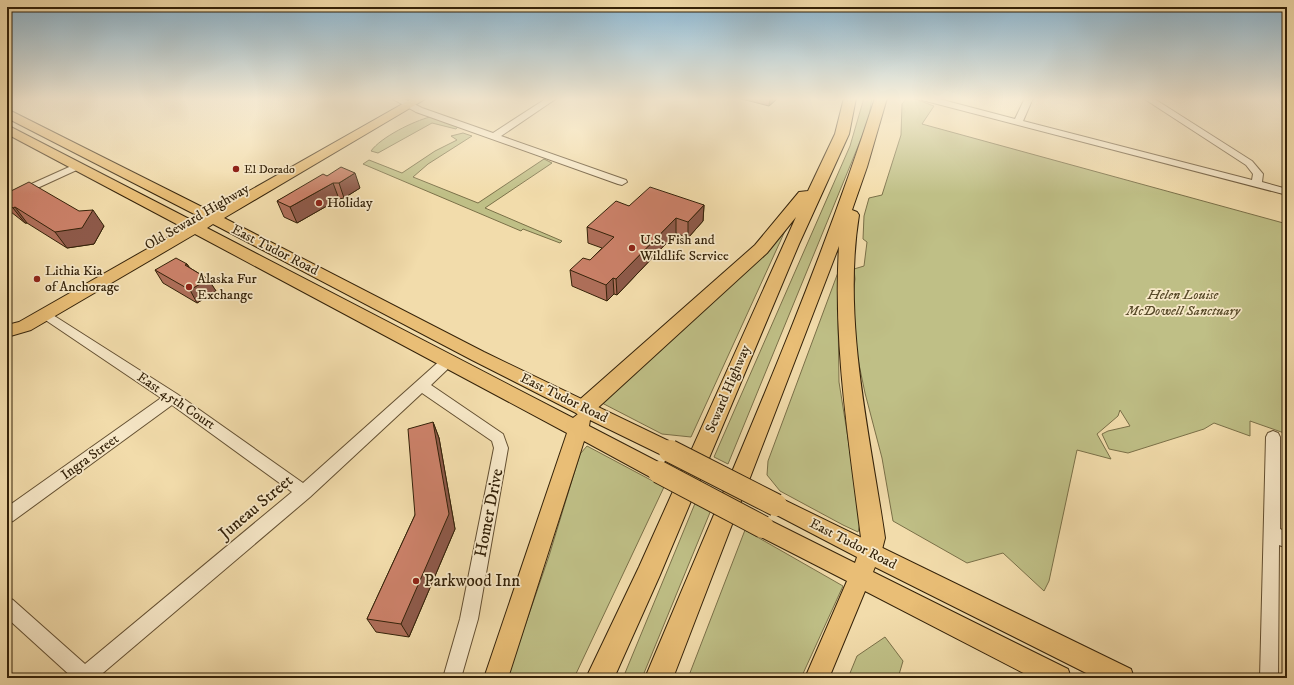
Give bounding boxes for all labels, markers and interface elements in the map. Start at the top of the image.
place label: El Dorado [244,162,295,177]
marker: El Dorado [231,164,241,174]
street label: Old Seward Highway [141,180,253,254]
place label: Holiday [327,194,373,212]
marker: Holiday [314,198,324,208]
street label: East Tudor Road [228,220,322,280]
place label: U.S. Fish and Wildlife Service [639,231,729,265]
marker: U.S. Fish and Wildlife Service [627,243,637,253]
place label: Lithia Kia of Anchorage [45,262,119,296]
place label: Alaska Fur Exchange [197,270,258,304]
marker: Lithia Kia of Anchorage [32,274,42,284]
marker: Alaska Fur Exchange [184,282,194,292]
park label: Helen Louise McDowell Sanctuary [1125,286,1241,320]
street label: Seward Highway [701,342,755,436]
street label: East 45th Court [134,368,219,434]
street label: East Tudor Road [517,369,611,427]
street label: Ingra Street [58,430,123,484]
street label: Homer Drive [470,467,508,559]
street label: Juneau Street [213,469,298,546]
street label: East Tudor Road [806,514,900,574]
place label: Parkwood Inn [424,570,520,592]
marker: Parkwood Inn [411,576,421,586]

